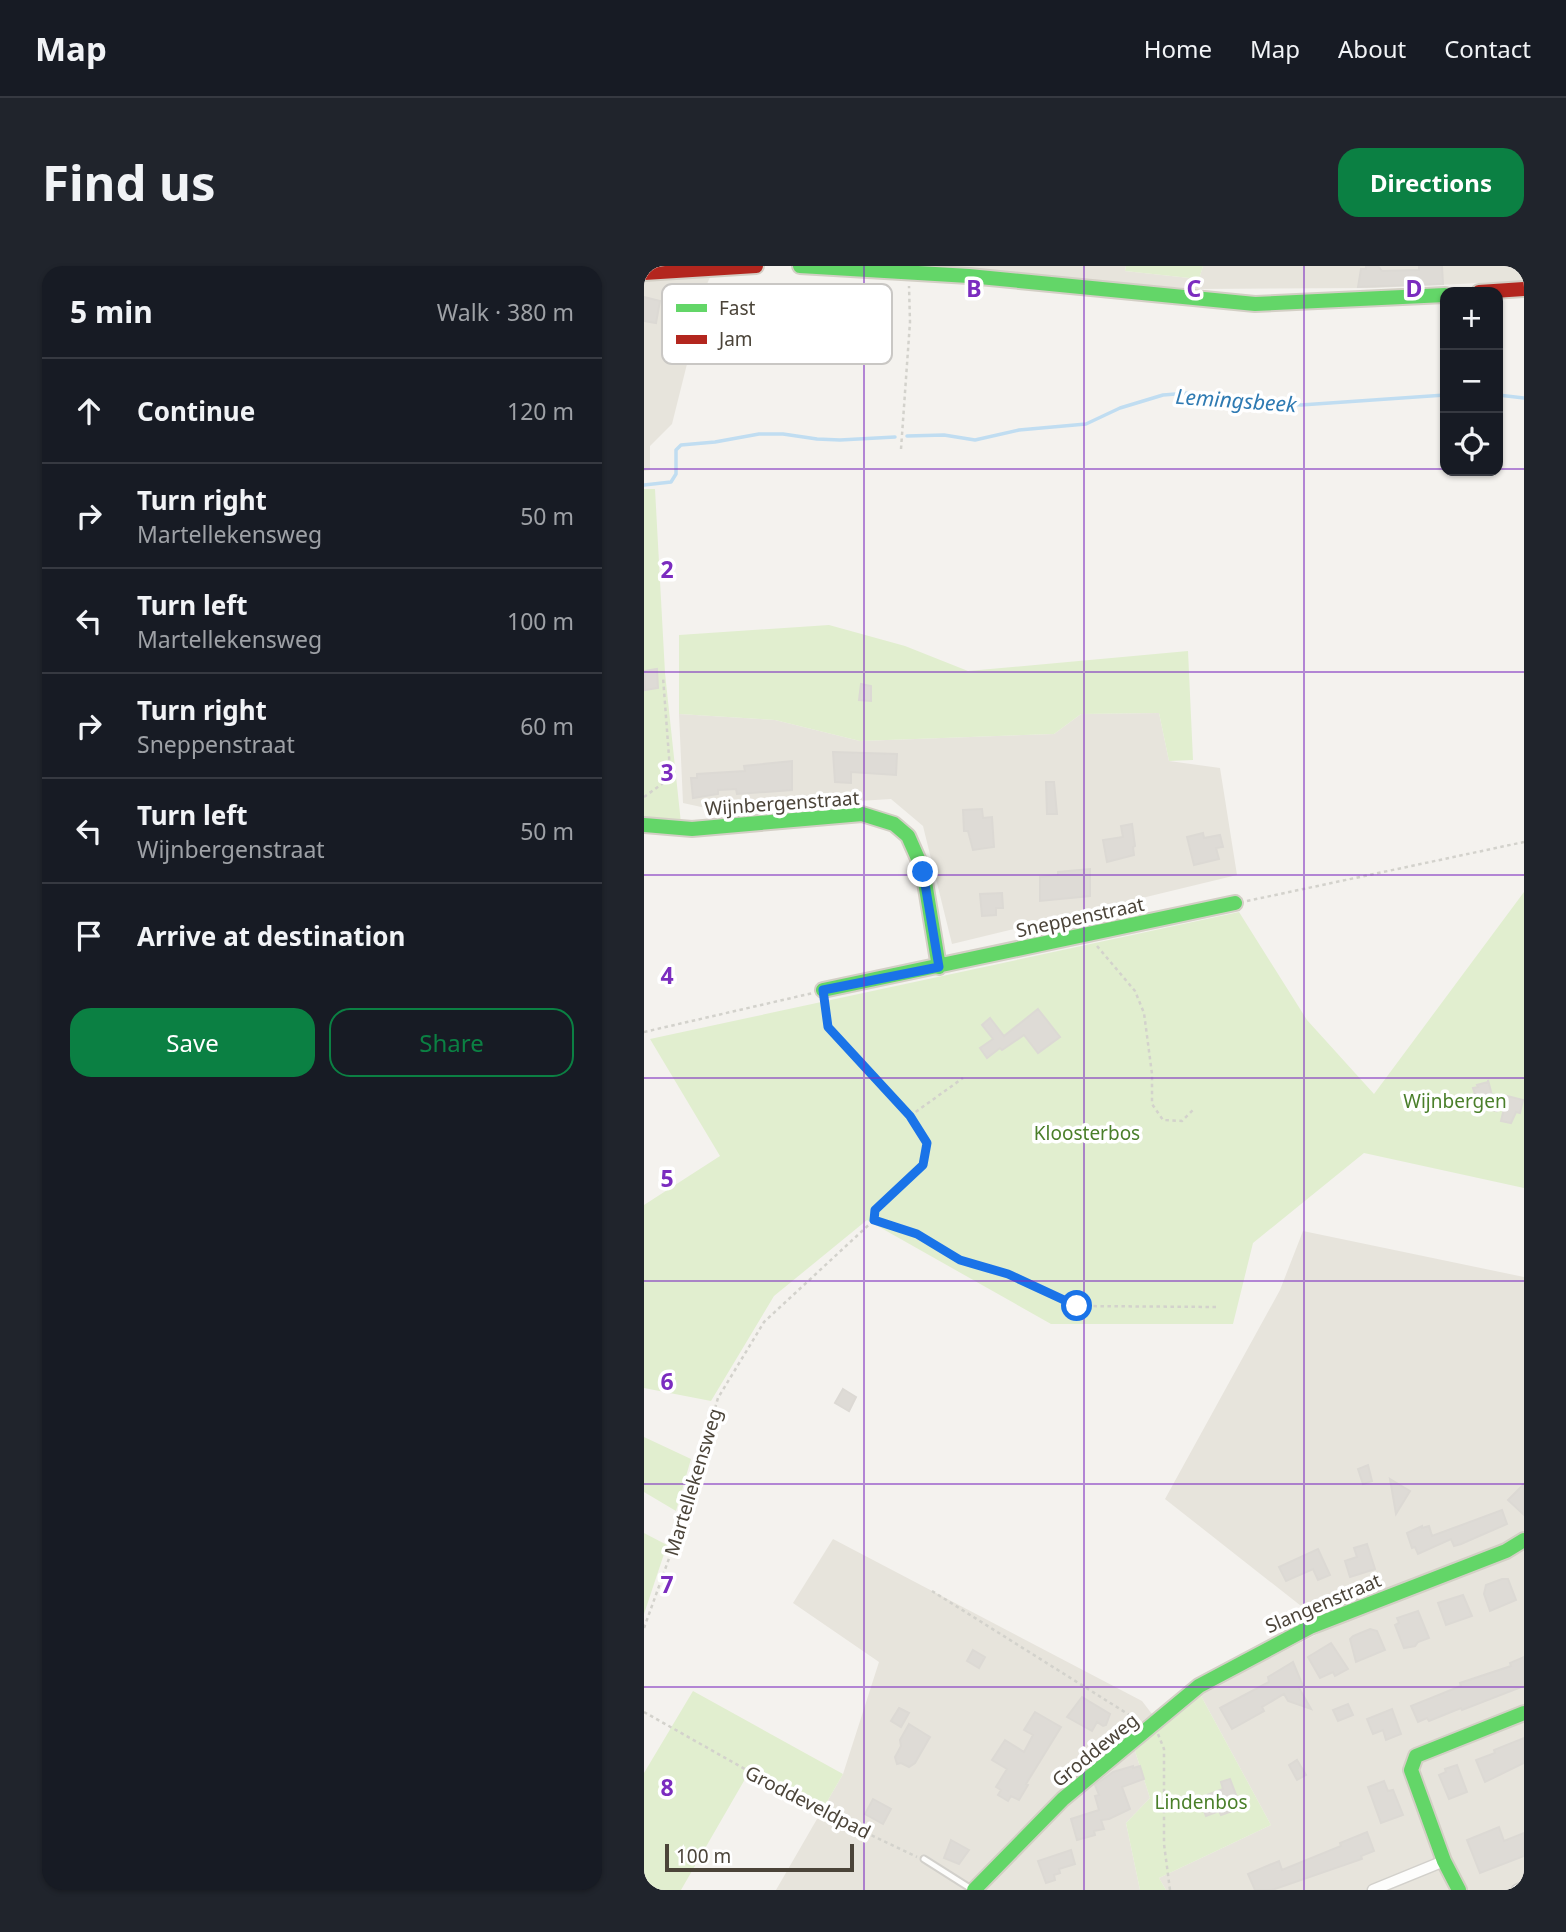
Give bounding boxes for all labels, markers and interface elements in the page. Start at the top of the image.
text: Map [35,26,107,71]
text: Home [1144,32,1212,65]
text: Map [1250,32,1300,65]
text: About [1338,32,1406,65]
text: Contact [1444,32,1531,65]
button: Directions [1338,148,1524,217]
text: Find us [42,149,216,215]
text: B [966,272,982,304]
text: C [1187,272,1202,304]
text: D [1406,272,1422,304]
legend [662,284,892,364]
map controls [1440,287,1503,476]
button: + [1440,287,1503,350]
text: 5 min [70,291,153,332]
text: Fast [719,295,756,321]
text: Walk · 380 m [437,296,574,328]
text: Jam [717,326,753,352]
button: − [1440,350,1503,413]
water label: Lemingsbeek [1175,382,1299,418]
icon: ahead [70,392,108,430]
text: Continue [137,393,255,429]
text: 120 m [507,395,574,427]
button: locate [1440,413,1503,476]
text: Turn right [137,482,267,518]
icon: right [70,497,108,535]
text: 50 m [520,500,574,532]
text: Martellekensweg [137,518,322,550]
text: 2 [660,553,674,585]
text: Turn left [137,587,248,623]
icon: left [70,602,108,640]
text: 100 m [507,605,574,637]
text: Martellekensweg [137,623,322,655]
text: Turn right [137,692,267,728]
icon: right [70,707,108,745]
text: 60 m [520,710,574,742]
text: Sneppenstraat [137,728,295,760]
text: 3 [660,756,674,788]
street label: Wijnbergenstraat [704,785,860,821]
text: Turn left [137,797,248,833]
icon: left [70,812,108,850]
text: 50 m [520,815,574,847]
text: Wijnbergenstraat [137,833,325,865]
route end [907,856,938,887]
street label: Sneppenstraat [1014,891,1147,943]
icon: arrive [70,917,108,955]
text: Arrive at destination [137,918,406,954]
text: 4 [660,959,674,991]
button: Save [70,1008,315,1077]
button: Share [329,1008,574,1077]
park label: Wijnbergen [1403,1088,1507,1114]
park label: Kloosterbos [1034,1120,1140,1146]
text: 5 [660,1162,674,1194]
route start [1061,1290,1092,1321]
text: 6 [660,1365,674,1397]
street label: Martellekensweg [658,1405,728,1559]
street label: Slangenstraat [1261,1567,1385,1639]
text: 7 [660,1568,674,1600]
street label: Groddeweg [1046,1707,1144,1793]
street label: Groddeveldpad [741,1759,875,1845]
text: 8 [660,1771,674,1803]
park label: Lindenbos [1154,1789,1248,1815]
scale bar [665,1841,854,1873]
text: 100 m [676,1843,731,1869]

